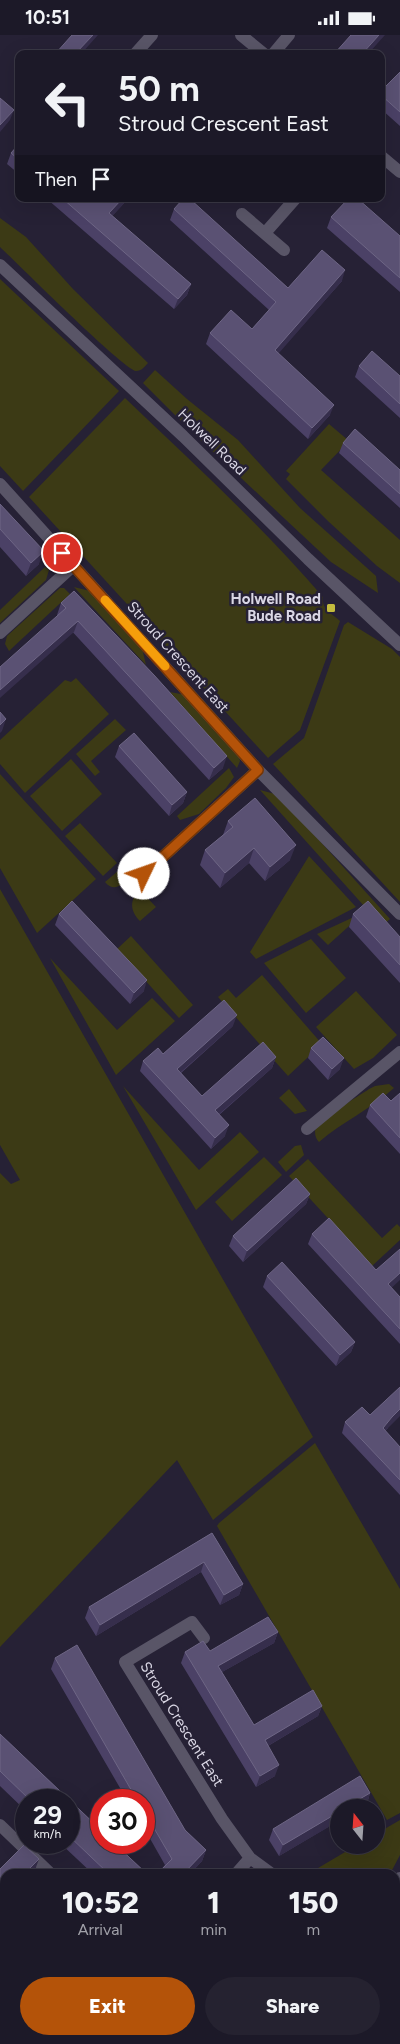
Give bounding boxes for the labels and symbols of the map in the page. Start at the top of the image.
street label: Holwell Road [174,405,250,479]
pin [41,532,83,574]
place label: Holwell Road Bude Road [230,590,321,625]
street label: Stroud Crescent East [123,598,233,717]
marker: Holwell Road Bude Road [325,602,337,614]
position arrow [117,847,169,899]
street label: Stroud Crescent East [136,1658,228,1790]
speed limit sign: 30 [90,1789,155,1854]
north arrow [330,1799,385,1854]

